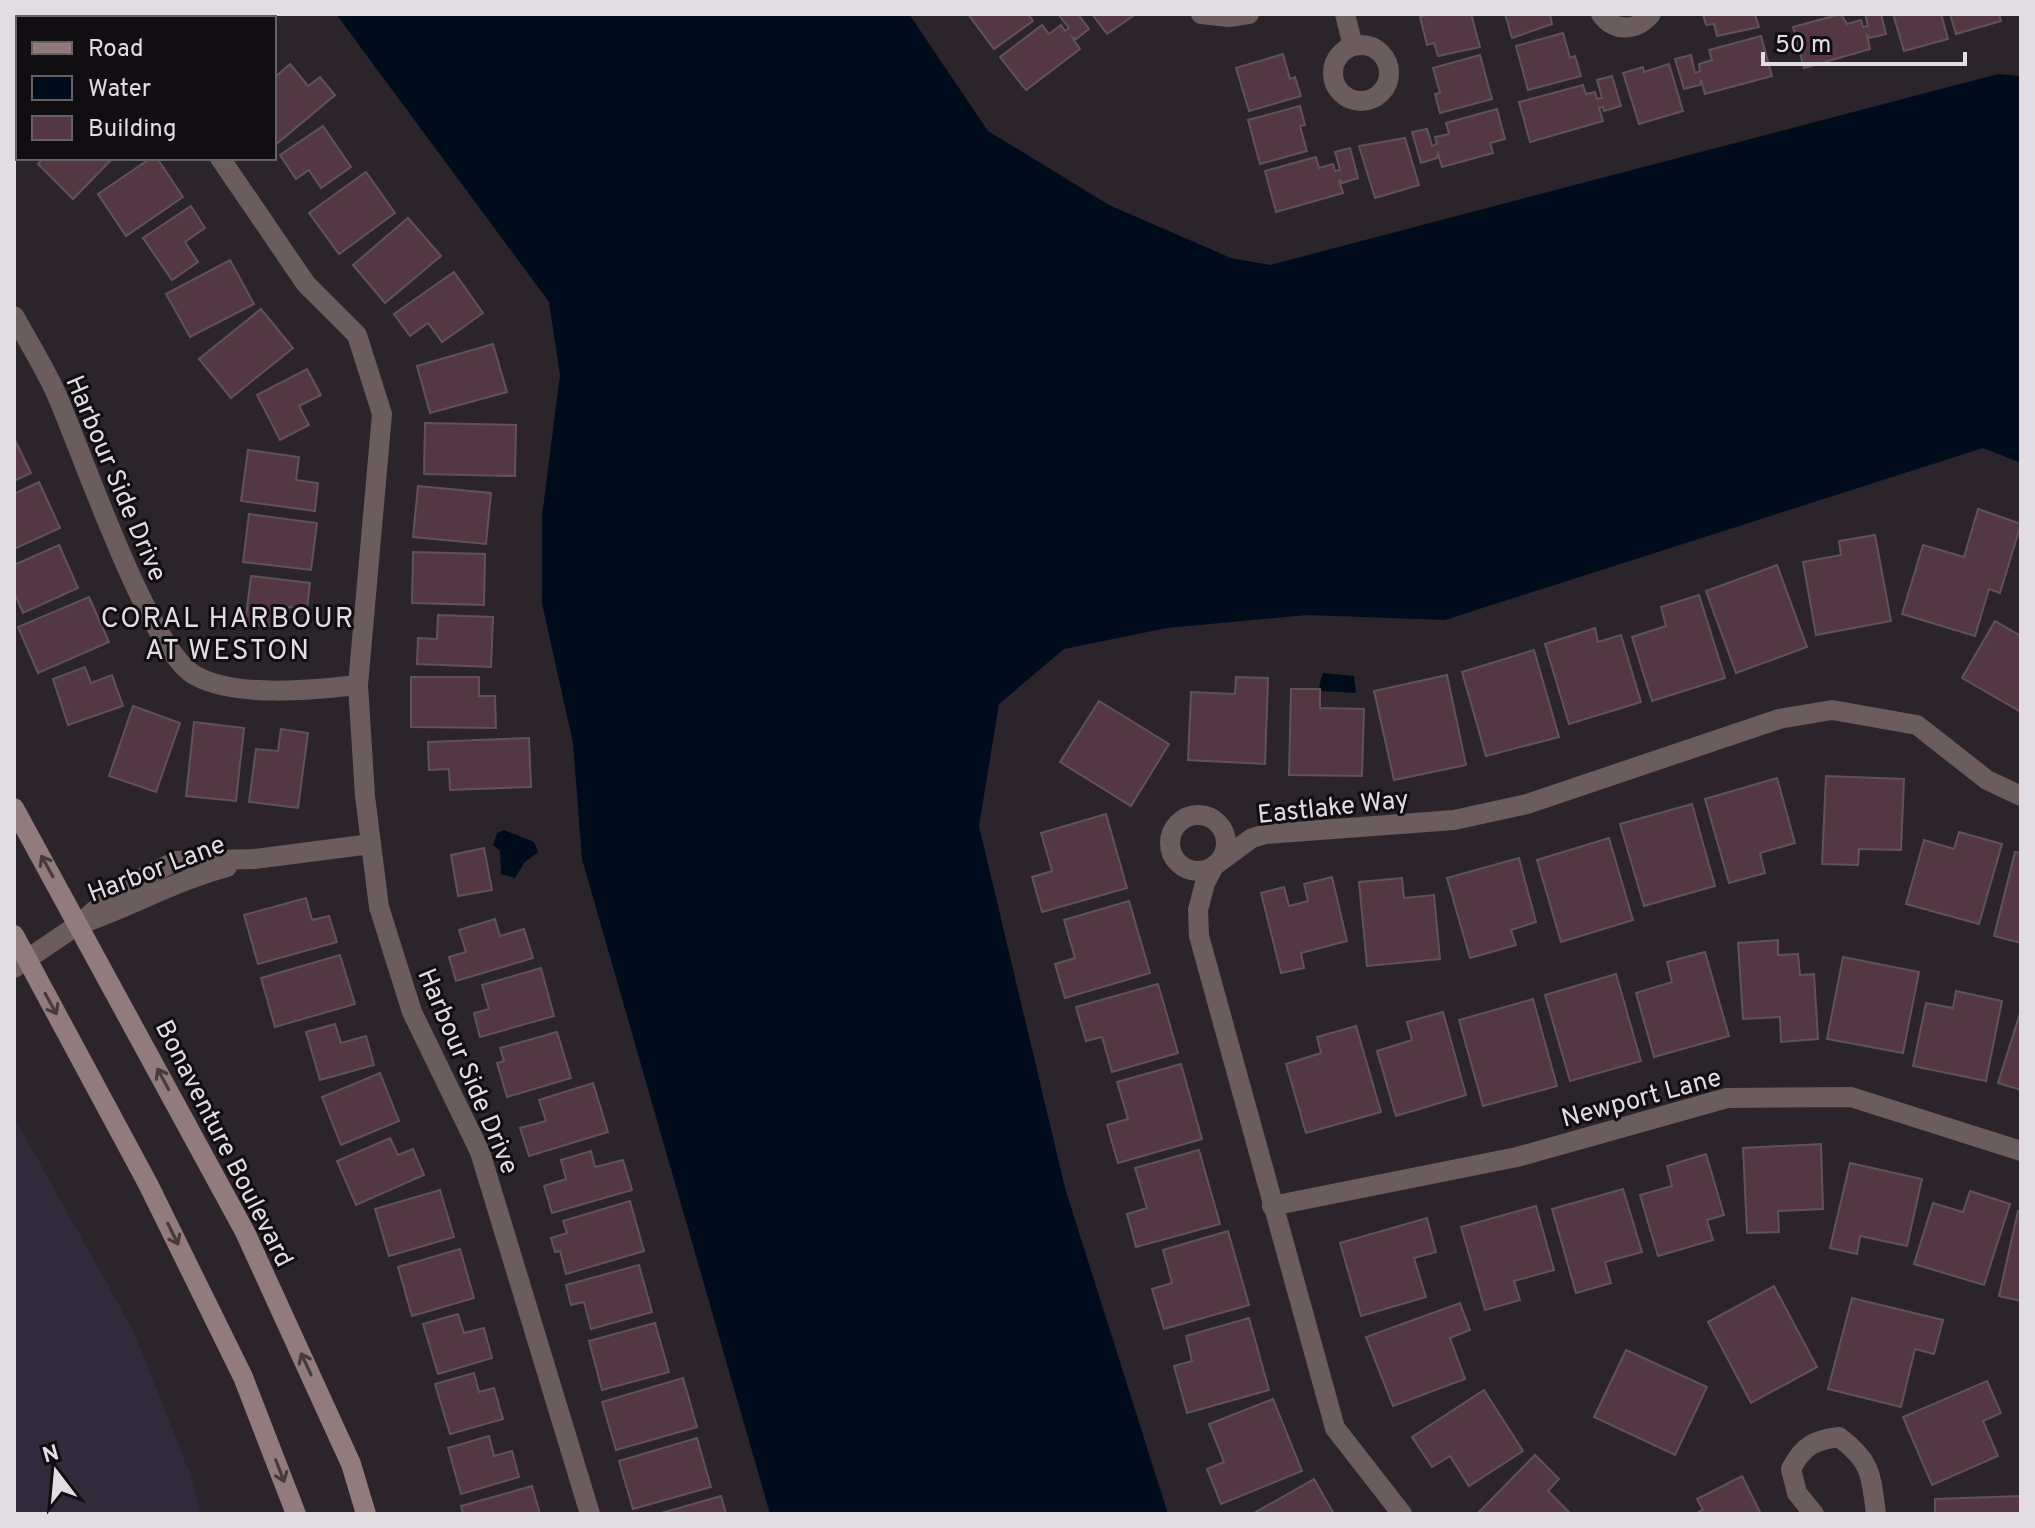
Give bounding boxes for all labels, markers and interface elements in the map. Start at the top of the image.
legend [16,16,276,160]
scale bar [1763,16,1965,66]
text: 50 m [1775,31,1831,61]
text: Road [88,35,144,65]
text: Water [88,75,151,105]
text: Building [88,115,177,145]
street label: Harbour Side Drive [56,371,173,587]
district label: CORAL HARBOUR AT WESTON [101,602,355,670]
street label: Eastlake Way [1256,784,1411,833]
street label: Harbor Lane [83,829,230,912]
one-way arrow [38,855,54,878]
street label: Harbour Side Drive [408,964,525,1180]
one-way arrow [44,992,60,1015]
street label: Bonaventure Boulevard [146,1015,299,1273]
street label: Newport Lane [1558,1062,1725,1137]
one-way arrow [155,1068,171,1092]
one-way arrow [166,1221,181,1245]
one-way arrow [297,1352,312,1377]
north arrow [16,1432,96,1512]
text: N [40,1440,62,1470]
one-way arrow [273,1458,288,1483]

